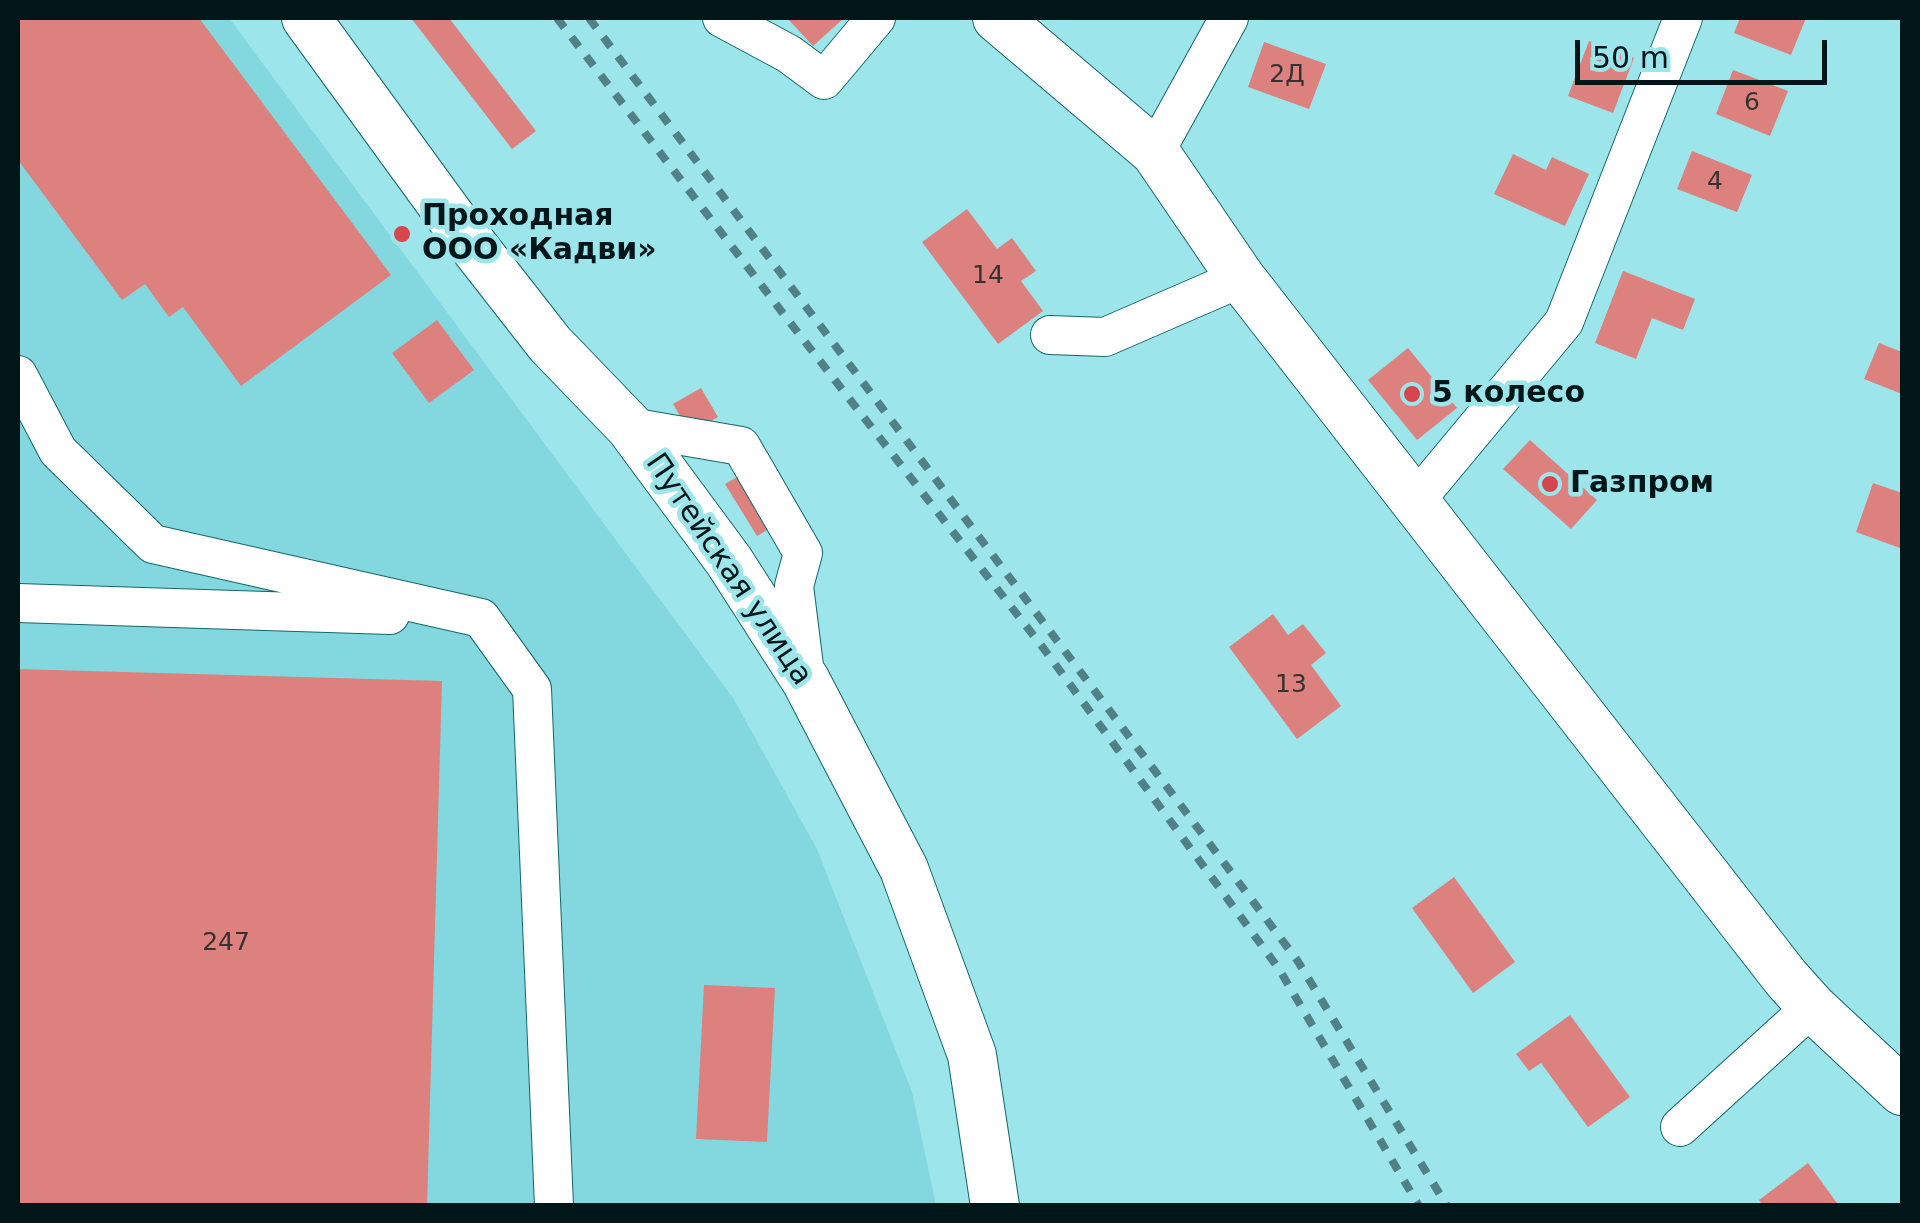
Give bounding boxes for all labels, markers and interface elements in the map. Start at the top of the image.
scale bar [1580,20,1832,82]
text: 50 m [1592,40,1669,75]
house number: 2Д [1269,60,1305,90]
house number: 6 [1744,88,1760,118]
house number: 4 [1707,167,1723,197]
place label: Проходная ООО «Кадви» [422,199,657,270]
marker: Проходная ООО «Кадви» [391,223,413,245]
house number: 14 [972,261,1004,291]
place label: 5 колесо [1432,376,1585,412]
marker: 5 колесо [1401,383,1423,405]
street label: Путейская улица [637,447,819,693]
place label: Газпром [1570,466,1714,502]
marker: Газпром [1539,473,1561,495]
house number: 13 [1275,670,1307,700]
house number: 247 [202,928,250,958]

